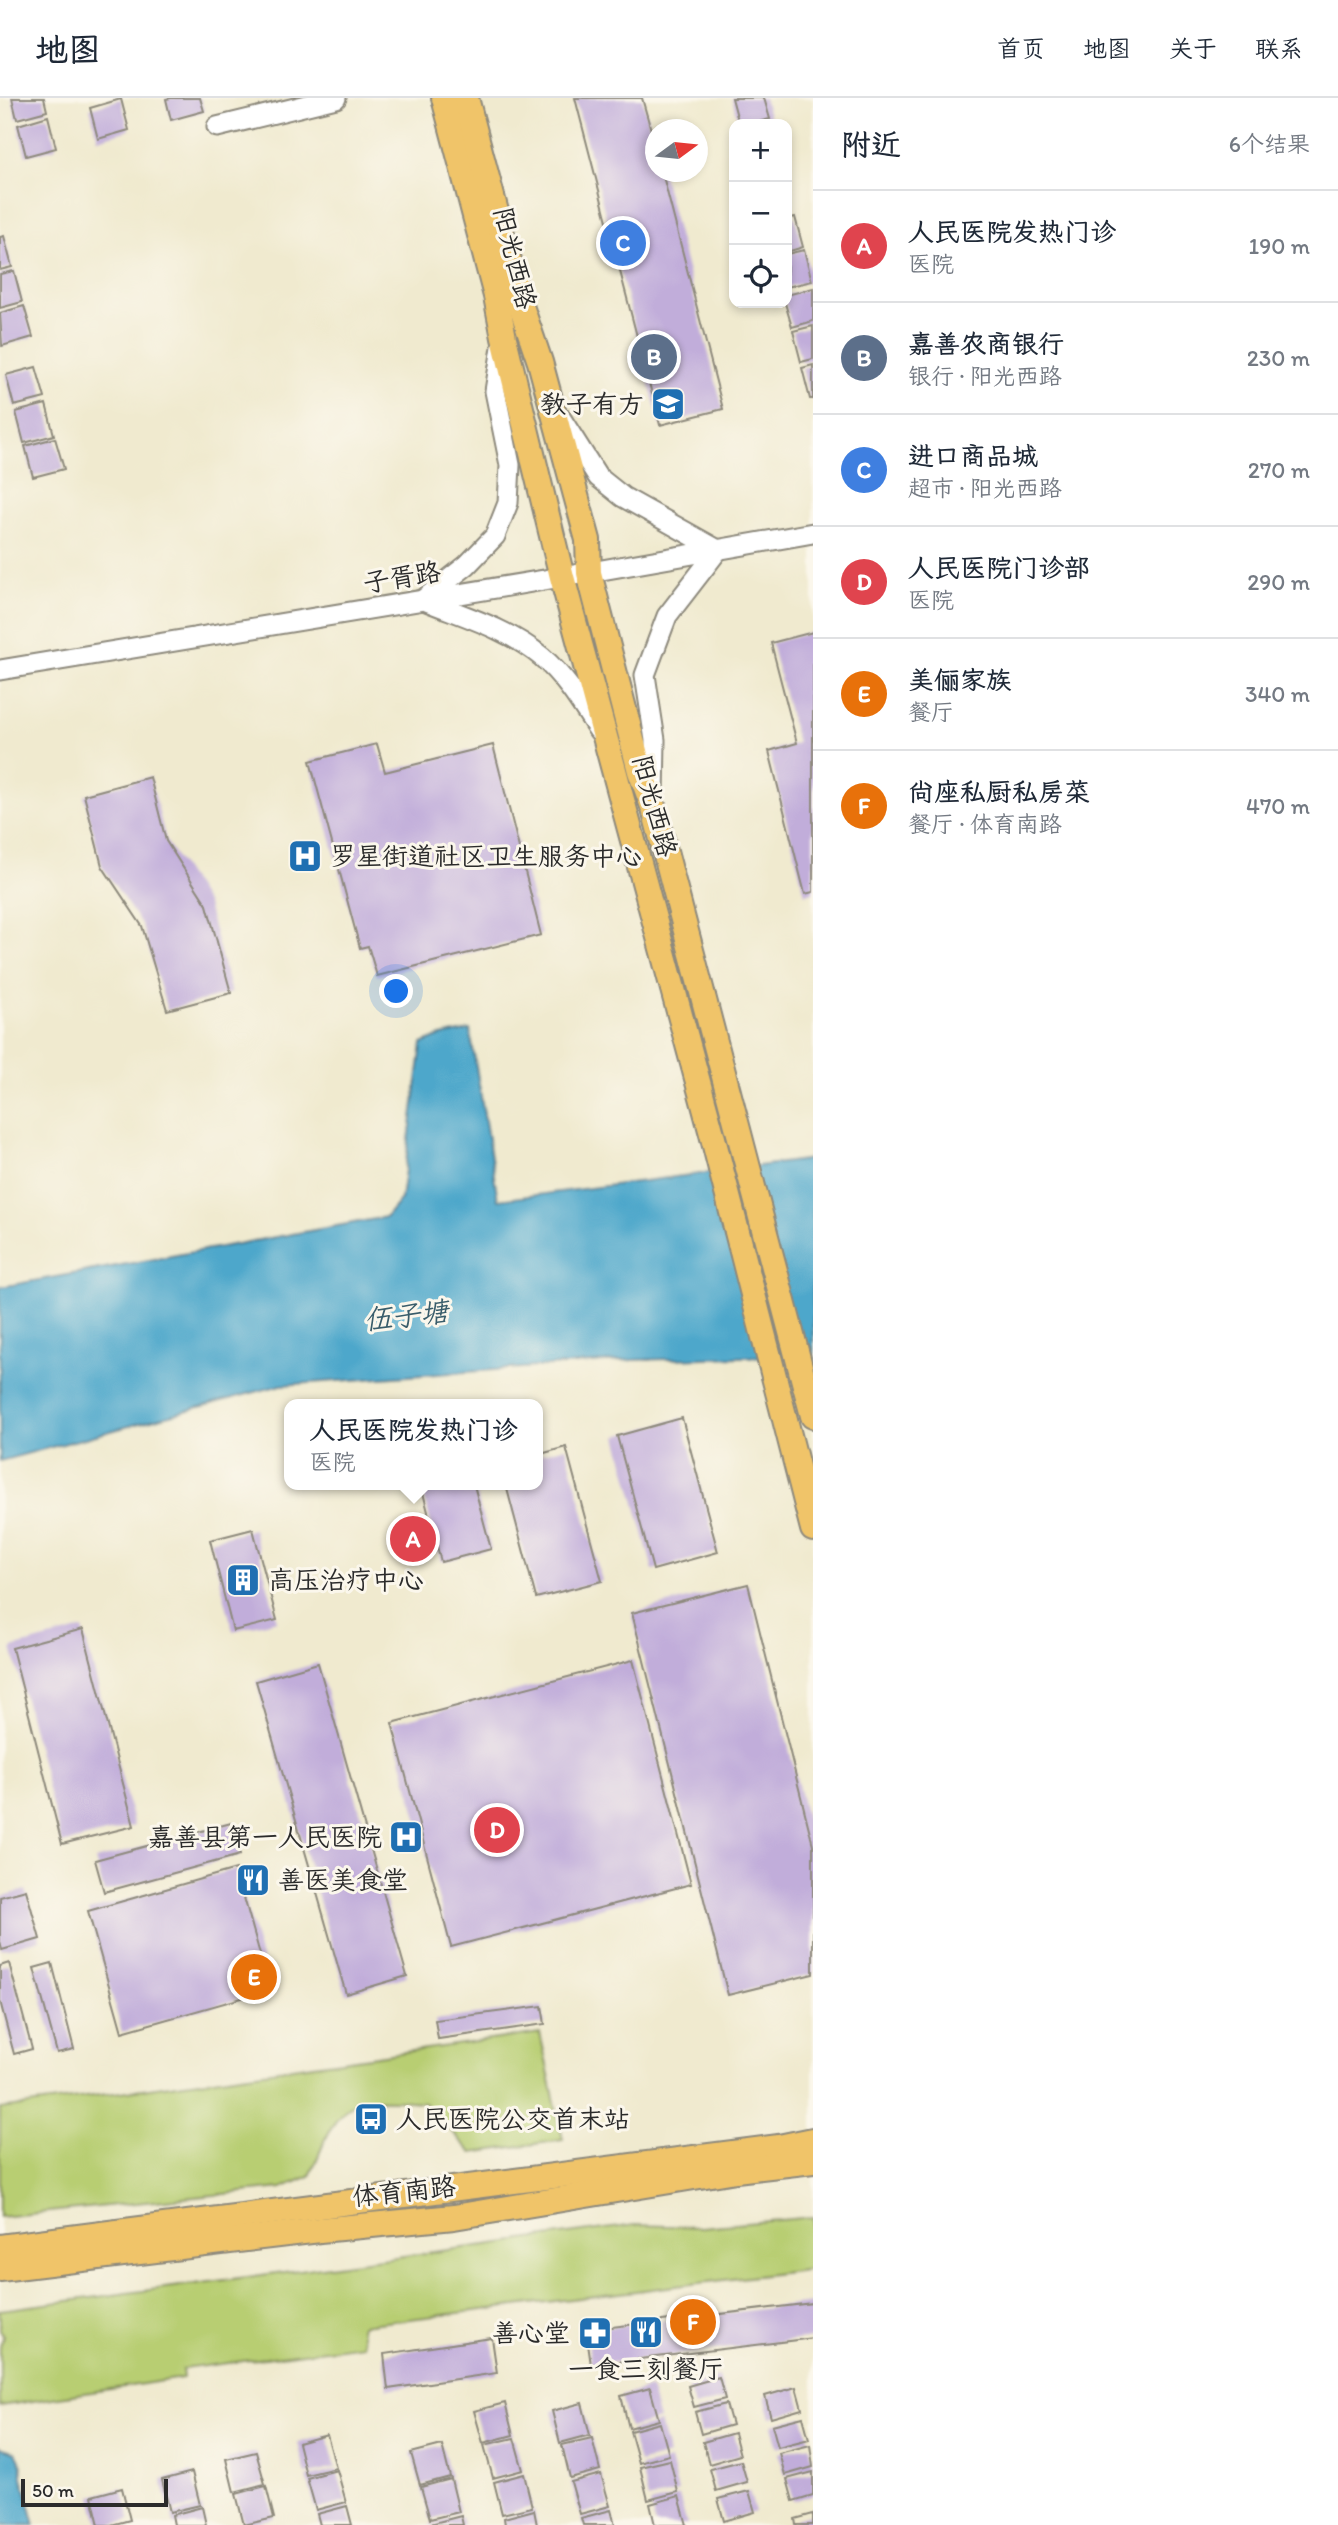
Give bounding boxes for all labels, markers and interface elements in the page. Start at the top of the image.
text: 地图 [35,30,101,69]
text: 首页 [997,34,1045,63]
text: 地图 [1083,34,1131,63]
text: 关于 [1169,34,1217,63]
text: 联系 [1255,34,1303,63]
north arrow [645,119,708,182]
map controls [729,119,792,308]
button: + [729,119,792,182]
text: 附近 [841,126,901,163]
text: 6个结果 [1229,130,1310,158]
button: − [729,182,792,245]
street label: 阳光西路 [487,204,543,312]
text: 人民医院发热门诊 [908,216,1116,248]
pin: C [600,217,646,269]
text: A [857,232,871,260]
text: 190 m [1249,232,1310,260]
button: locate [729,245,792,308]
text: 医院 [908,250,954,278]
text: 嘉善农商银行 [908,328,1064,360]
pin: B [631,331,677,383]
text: B [857,344,871,372]
text: 230 m [1247,344,1310,372]
text: 银行 · 阳光西路 [908,362,1062,390]
school or university icon: 教子有方 [649,385,687,423]
place label: 教子有方 [540,388,644,420]
text: 进口商品城 [908,440,1038,472]
text: C [857,456,871,484]
text: 270 m [1248,456,1310,484]
text: 超市 · 阳光西路 [908,474,1062,502]
text: 人民医院门诊部 [908,552,1090,584]
street label: 子胥路 [361,555,443,599]
text: D [856,568,872,596]
text: 290 m [1247,568,1310,596]
text: 医院 [908,586,954,614]
text: 美俪家族 [908,664,1012,696]
text: E [858,680,870,708]
text: 340 m [1245,680,1310,708]
text: 餐厅 [908,698,954,726]
street label: 阳光西路 [626,752,684,860]
text: 尚座私厨私房菜 [908,776,1090,808]
text: F [858,792,870,820]
text: 470 m [1246,792,1310,820]
text: 餐厅 · 体育南路 [908,810,1062,838]
hospital icon: 罗星街道社区卫生服务中心 [286,837,324,875]
place label: 罗星街道社区卫生服务中心 [330,840,642,872]
your location [379,974,413,1008]
water label: 伍子塘 [362,1293,453,1336]
popup [284,1399,543,1490]
text: 人民医院发热门诊 [309,1414,518,1446]
text: 医院 [309,1448,355,1476]
pin: A [390,1513,436,1565]
building icon: 高压治疗中心 [224,1561,262,1599]
place label: 高压治疗中心 [268,1564,424,1596]
pin: D [474,1804,520,1856]
hospital icon: 嘉善县第一人民医院 [387,1818,425,1856]
place label: 嘉善县第一人民医院 [148,1821,382,1853]
restaurant icon: 善医美食堂 [234,1861,272,1899]
place label: 善医美食堂 [278,1864,408,1896]
pin: E [231,1951,277,2003]
bus stop icon: 人民医院公交首末站 [352,2100,390,2138]
place label: 人民医院公交首末站 [396,2103,630,2135]
street label: 体育南路 [351,2170,457,2212]
pin: F [670,2296,716,2348]
restaurant icon: 一食三刻餐厅 [627,2313,665,2351]
pharmacy icon: 善心堂 [576,2314,614,2352]
place label: 善心堂 [492,2317,570,2349]
place label: 一食三刻餐厅 [568,2353,724,2385]
scale bar [21,2476,168,2508]
text: 50 m [32,2479,74,2502]

